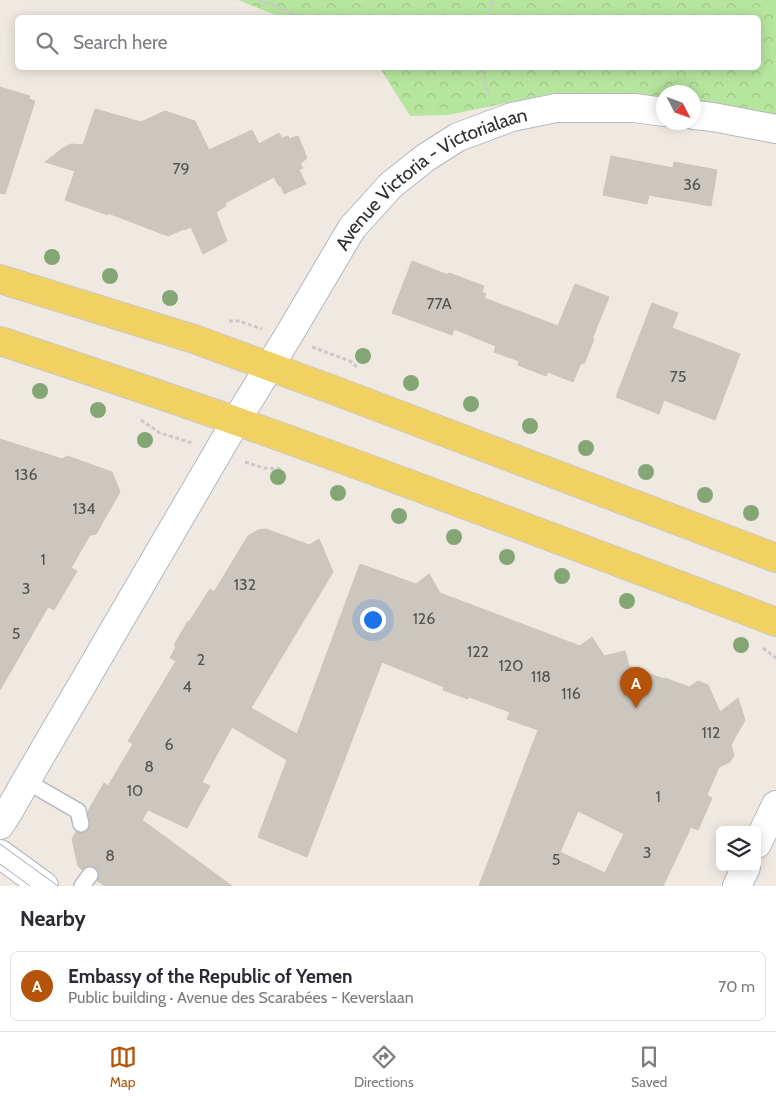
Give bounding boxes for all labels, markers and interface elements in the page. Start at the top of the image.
search box [15,15,761,70]
icon: search [33,29,61,57]
text: Search here [73,31,167,54]
north arrow [656,85,701,130]
street label: Avenue Victoria - Victorialaan [331,103,529,254]
house number: 79 [172,159,190,178]
house number: 36 [683,175,701,194]
house number: 77A [426,294,452,313]
house number: 75 [670,367,686,386]
house number: 136 [15,465,37,484]
house number: 134 [72,499,96,518]
house number: 1 [40,550,46,569]
house number: 132 [234,575,256,594]
house number: 3 [22,579,30,598]
your location [360,607,386,633]
house number: 126 [413,609,435,628]
house number: 5 [12,624,20,643]
house number: 122 [467,642,489,661]
house number: 2 [197,650,205,669]
house number: 120 [499,656,523,675]
house number: 118 [531,667,551,686]
pin: A [620,667,652,708]
house number: 4 [182,677,192,696]
house number: 116 [561,684,581,703]
house number: 112 [702,723,720,742]
house number: 6 [164,735,174,754]
house number: 8 [144,757,154,776]
house number: 10 [127,781,143,800]
house number: 1 [655,787,661,806]
map controls [716,826,761,871]
button: layers [716,826,761,871]
house number: 3 [643,843,651,862]
house number: 8 [105,846,115,865]
house number: 5 [552,850,560,869]
text: Nearby [20,906,86,931]
text: Embassy of the Republic of Yemen [68,965,353,988]
text: A [32,977,42,996]
text: 70 m [718,977,755,996]
text: Public building · Avenue des Scarabées - Keverslaan [68,988,414,1007]
tab: Map [109,1043,137,1091]
tab: Directions [354,1043,414,1091]
tab: Saved [631,1043,667,1091]

